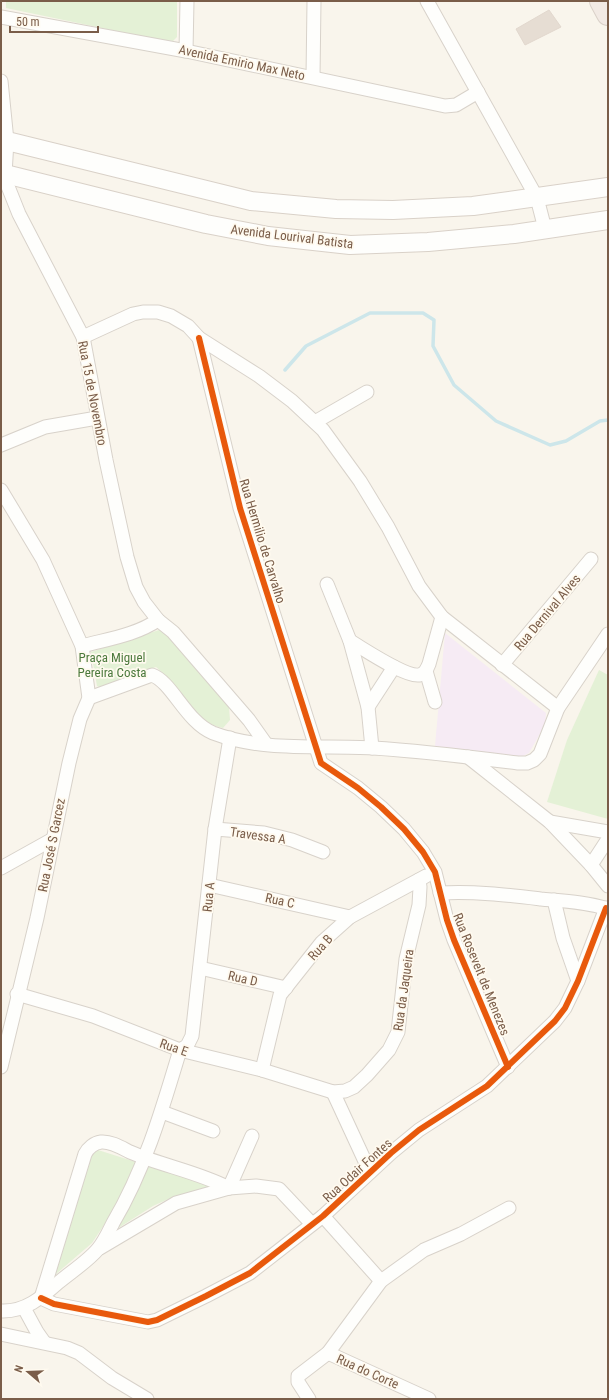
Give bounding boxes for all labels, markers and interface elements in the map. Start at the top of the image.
scale bar [10,8,98,34]
text: 50 m [16,15,40,29]
street label: Avenida Emirio Max Neto [177,42,306,83]
street label: Avenida Lourival Batista [230,222,354,251]
street label: Rua 15 de Novembro [75,339,110,447]
street label: Rua Hermilio de Carvalho [236,477,289,605]
street label: Rua Dernival Alves [511,571,584,653]
park label: Praça Miguel Pereira Costa [78,650,146,680]
street label: Rua José S Garcez [35,797,68,893]
street label: Travessa A [229,824,287,847]
street label: Rua A [199,881,218,913]
street label: Rua C [264,890,296,911]
street label: Rua Rosevelt de Menezes [450,911,513,1038]
street label: Rua B [305,931,336,963]
street label: Rua da Jaqueira [390,948,417,1032]
street label: Rua D [227,968,259,989]
street label: Rua E [158,1036,190,1059]
street label: Rua Odair Fontes [320,1135,395,1205]
street label: Rua do Corte [334,1351,401,1392]
north arrow [8,1352,48,1392]
text: N [12,1363,26,1374]

